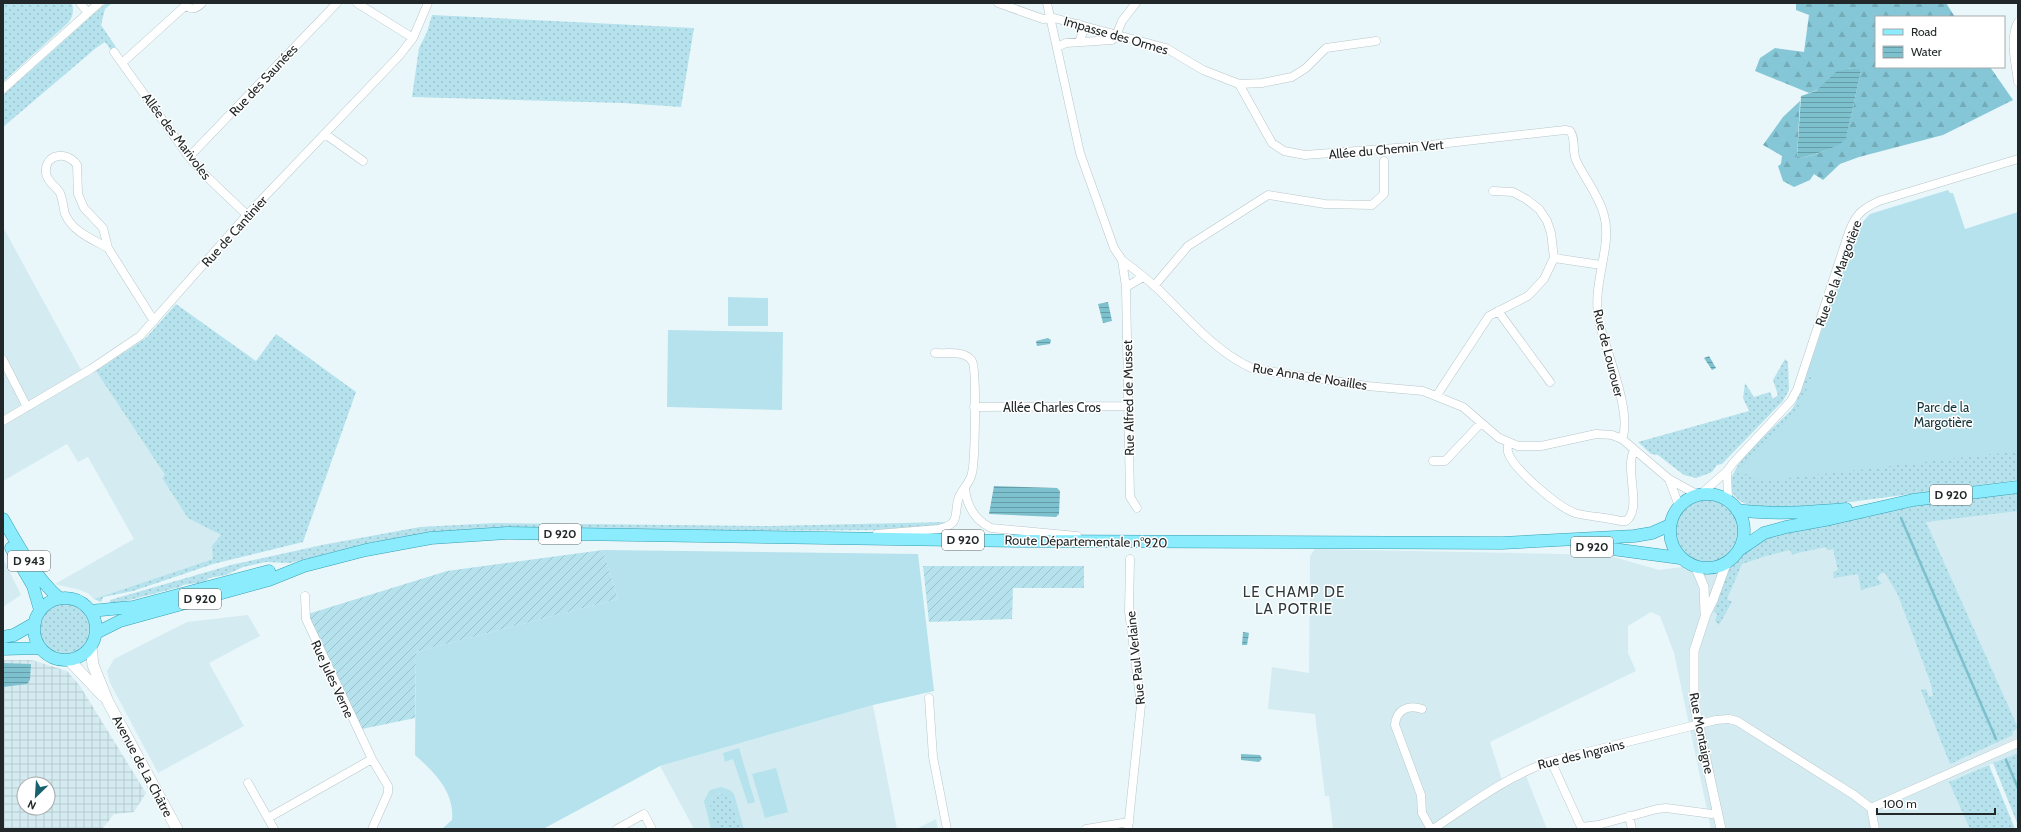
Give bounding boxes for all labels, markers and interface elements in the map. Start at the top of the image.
street label: Impasse des Ormes [1062,12,1171,58]
legend [1875,16,2005,68]
text: Road [1911,24,1937,39]
street label: Rue des Saunées [225,40,301,119]
text: Water [1911,44,1942,59]
street label: Allée des Marivoles [139,89,215,183]
street label: Allée du Chemin Vert [1328,136,1445,162]
street label: Rue de Cantinier [198,191,271,270]
street label: Rue de la Margotière [1811,217,1865,328]
street label: Rue de Lourouer [1590,307,1628,399]
street label: Rue Alfred de Musset [1119,339,1137,456]
street label: Rue Anna de Noailles [1252,359,1369,393]
street label: Allée Charles Cros [1003,399,1102,415]
park label: Parc de la Margotière [1914,399,1973,430]
road number: D 920 [1930,485,1972,505]
road number: D 920 [539,524,581,544]
road number: D 920 [942,530,984,550]
street label: Route Départementale n°920 [1004,532,1168,550]
road number: D 920 [1571,537,1613,557]
road number: D 943 [8,551,50,571]
district label: LE CHAMP DE LA POTRIE [1243,583,1345,618]
road number: D 920 [179,589,221,609]
street label: Rue Paul Verlaine [1122,610,1148,706]
street label: Rue Jules Verne [308,638,358,721]
street label: Rue Montaigne [1686,691,1718,775]
street label: Avenue de La Châtre [109,712,177,820]
street label: Rue des Ingrains [1536,735,1627,773]
north arrow [16,776,56,816]
scale bar [1877,790,1995,816]
text: 100 m [1883,796,1917,811]
text: N [25,797,38,813]

